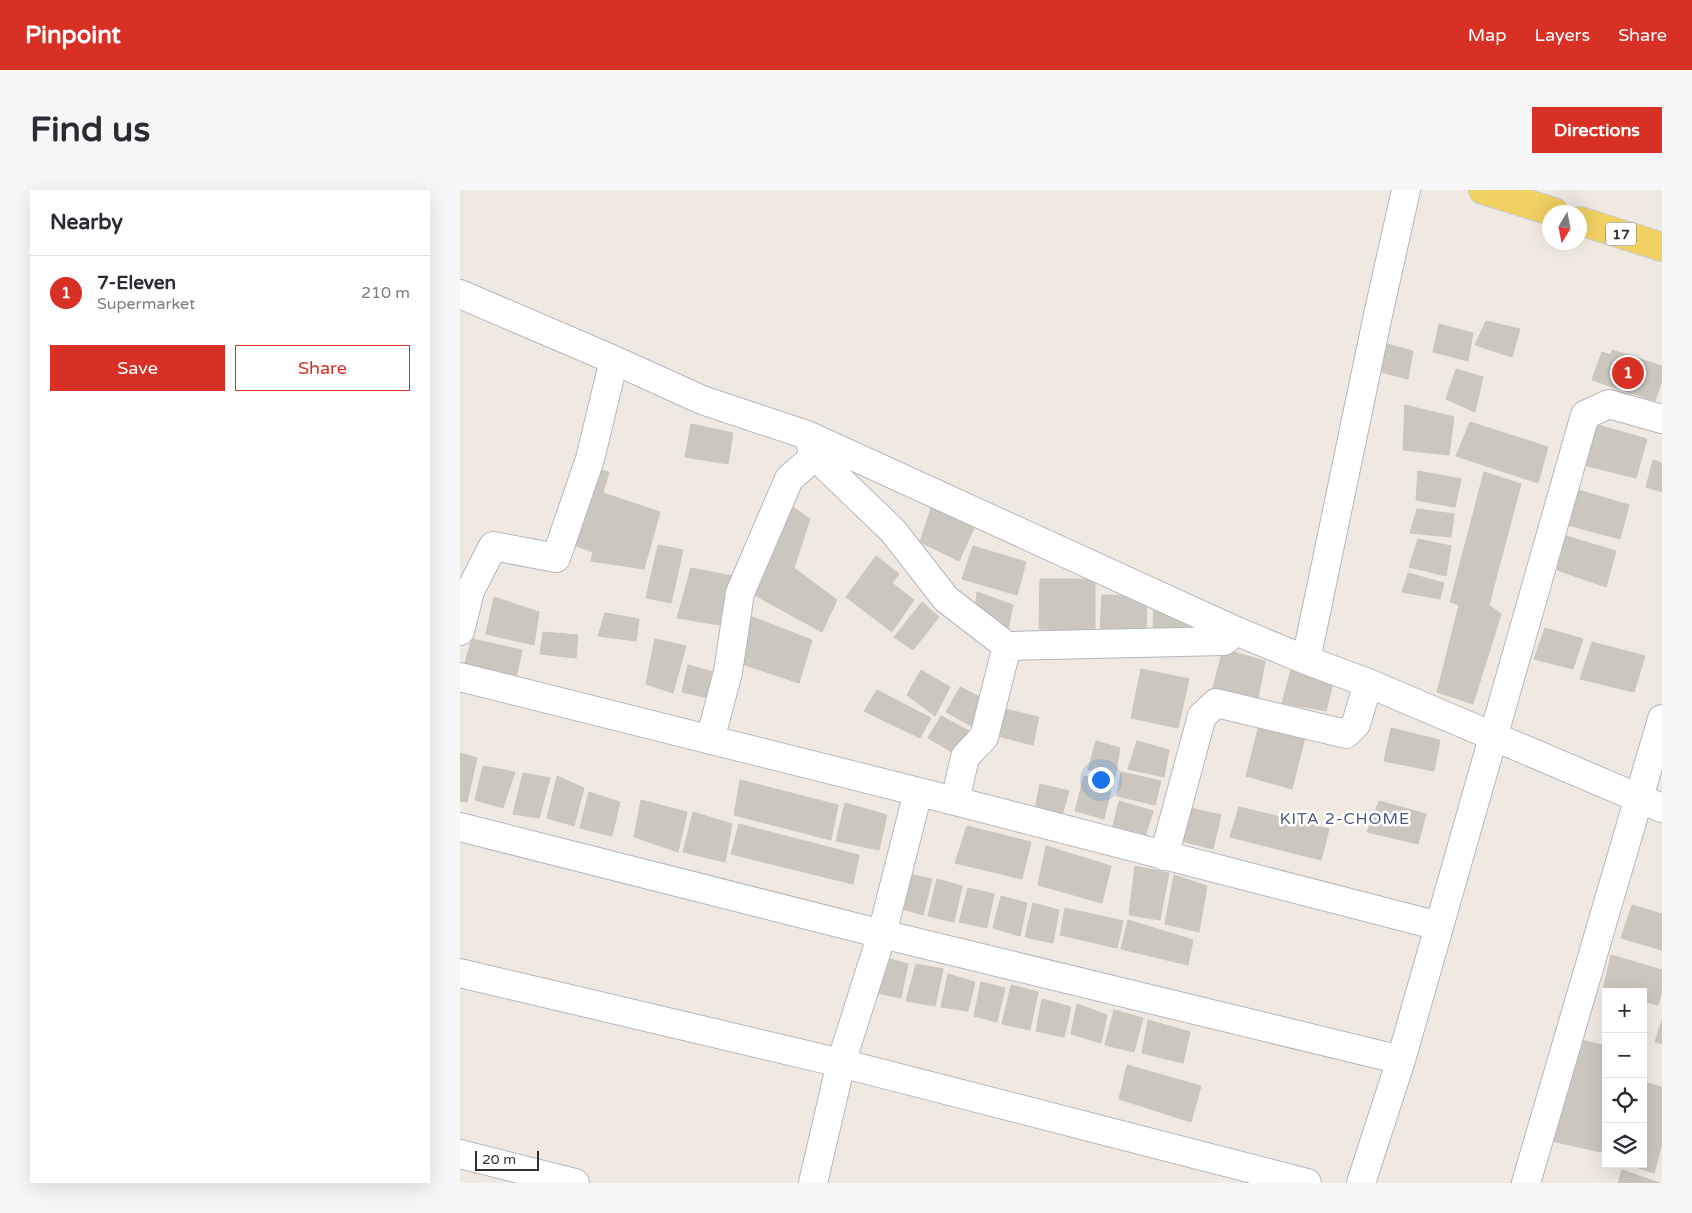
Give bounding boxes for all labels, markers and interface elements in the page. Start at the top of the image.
text: Pinpoint [25,21,121,50]
text: Map [1468,24,1507,46]
text: Layers [1535,24,1590,46]
text: Share [1618,24,1667,46]
button: Directions [1532,107,1662,153]
text: Find us [30,109,150,151]
north arrow [1542,205,1587,250]
text: Nearby [50,210,123,235]
road number: 17 [1606,223,1636,246]
text: 7-Eleven [97,272,176,294]
text: 1 [61,283,71,303]
text: 210 m [361,283,410,303]
text: Supermarket [97,294,195,314]
button: Save [50,345,225,391]
button: Share [235,345,410,391]
pin: 1 [1612,354,1644,392]
your location [1088,767,1114,793]
district label: KITA 2-CHOME [1280,809,1410,829]
map controls [1602,988,1647,1168]
button: + [1602,988,1647,1033]
button: − [1602,1033,1647,1078]
button: locate [1602,1078,1647,1123]
button: layers [1602,1123,1647,1168]
scale bar [475,1148,539,1171]
text: 20 m [482,1151,516,1168]

